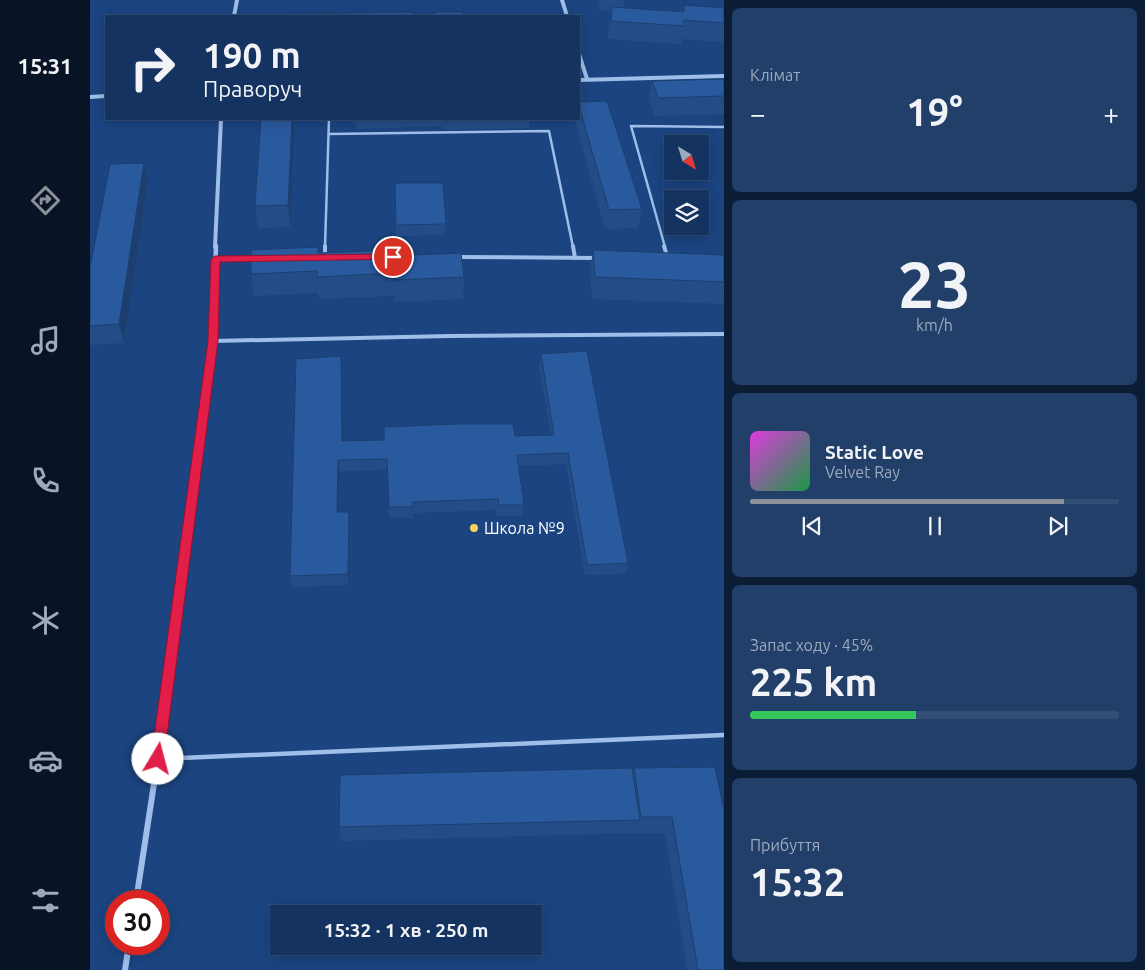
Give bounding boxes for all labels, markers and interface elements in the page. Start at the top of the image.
icon: right [120,35,185,100]
text: 190 m [203,35,301,75]
text: 15:31 [17,53,73,78]
text: Клімат [750,66,800,84]
text: Праворуч [203,76,302,101]
text: 19° [906,91,963,133]
text: − [750,98,766,129]
text: + [1103,98,1119,129]
north arrow [664,135,709,180]
map controls [664,135,709,235]
icon: directions [28,183,63,218]
button: layers [664,190,709,235]
pin [372,236,414,278]
icon: arrive [379,243,407,271]
text: 23 [898,247,971,320]
text: km/h [916,316,953,334]
icon: music [28,323,63,358]
text: Static Love [825,441,924,463]
icon: phone [28,463,63,498]
text: Velvet Ray [825,463,900,481]
icon: previous [798,512,826,540]
icon: pause [921,512,949,540]
icon: next [1044,512,1072,540]
place label: Школа №9 [484,519,565,537]
marker: Школа №9 [468,522,480,534]
icon: climate [28,603,63,638]
text: Запас ходу · 45% [750,636,873,654]
text: 225 km [750,661,877,703]
position arrow [131,732,183,784]
icon: car [28,743,63,778]
text: Прибуття [750,836,820,854]
text: 15:32 [750,861,845,903]
icon: filters [28,883,63,918]
speed limit sign: 30 [105,890,170,955]
text: 15:32 · 1 хв · 250 m [324,919,488,941]

